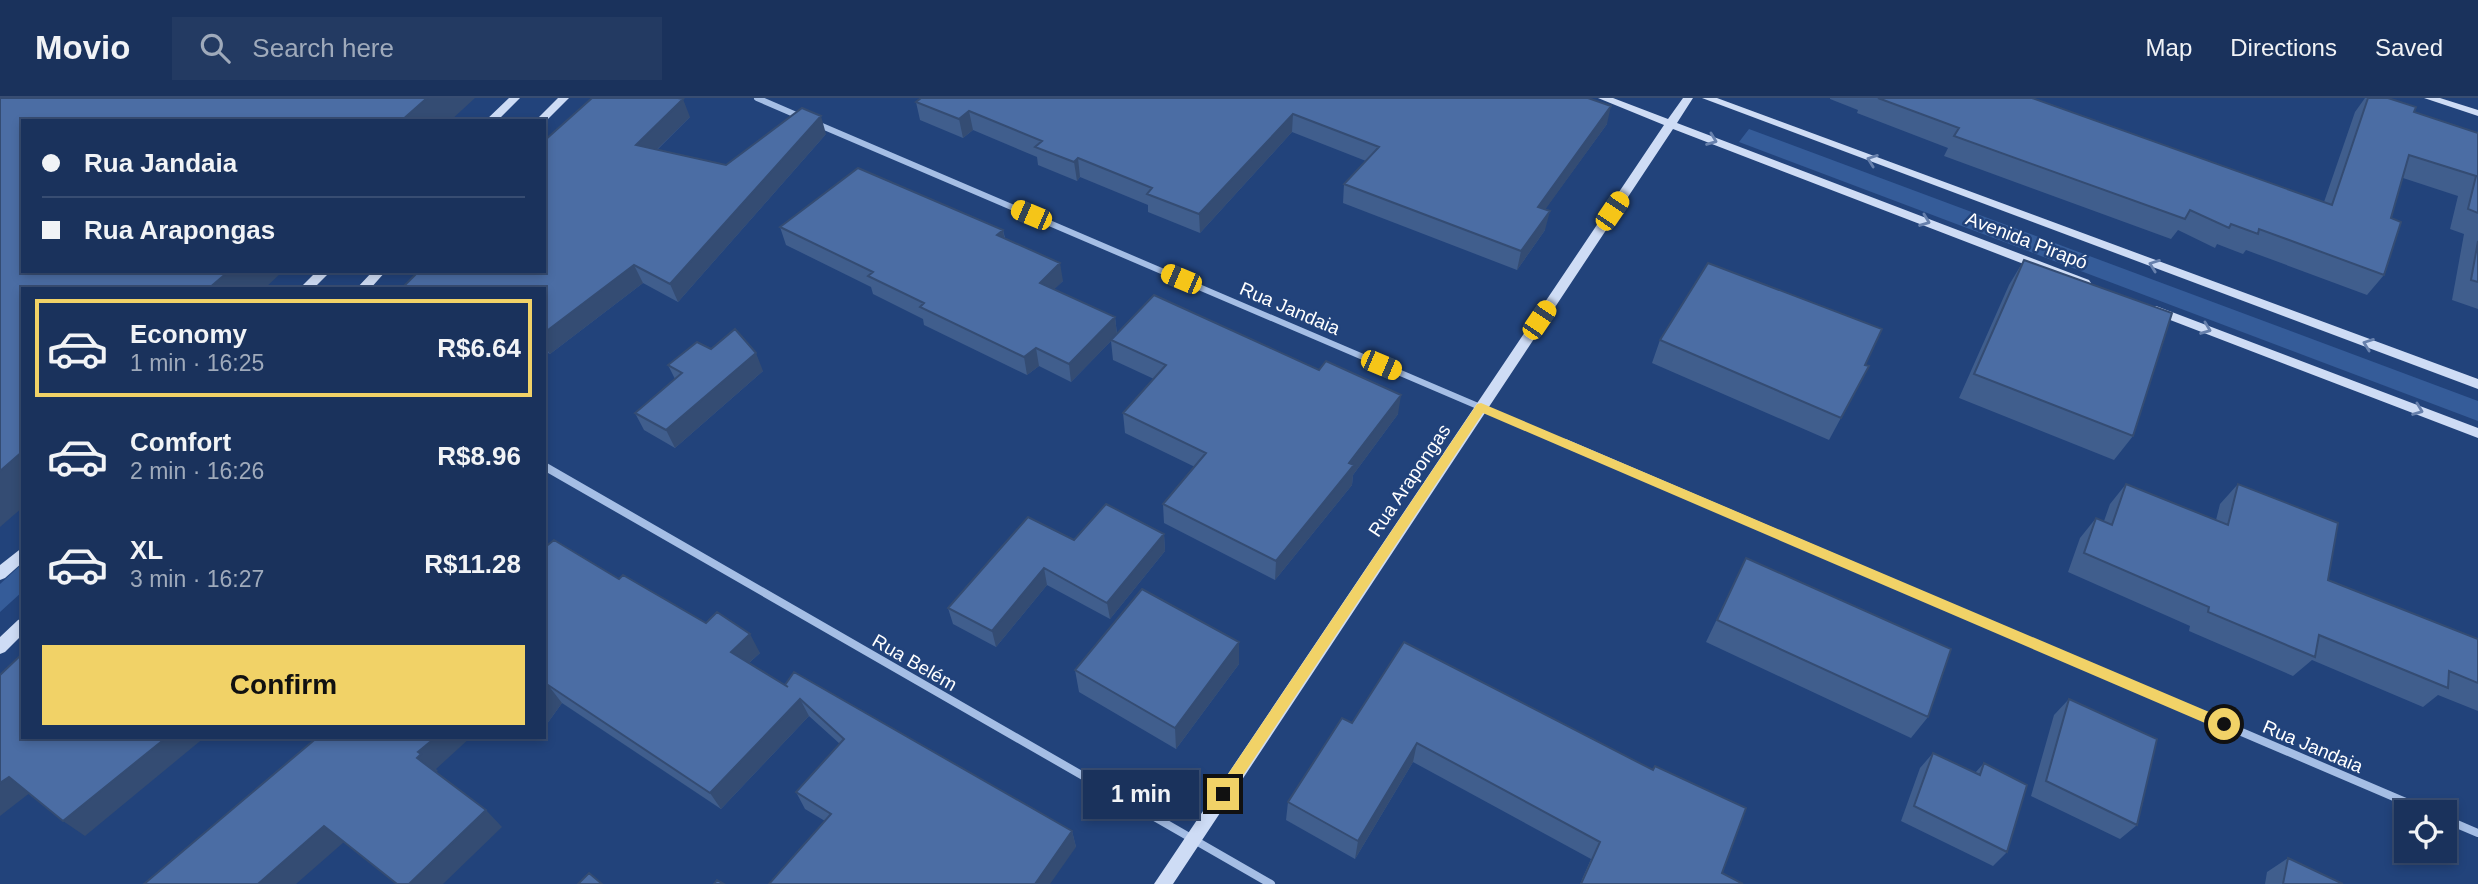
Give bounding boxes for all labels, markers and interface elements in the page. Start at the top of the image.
search box [172,17,662,80]
text: Movio [35,29,130,66]
icon: search [196,29,234,67]
text: Search here [252,33,394,63]
text: Map [2146,34,2192,61]
text: Directions [2230,34,2337,61]
text: Saved [2375,34,2443,61]
one-way arrow [1705,132,1717,146]
text: Rua Jandaia [84,148,237,178]
one-way arrow [1867,154,1879,168]
car [1592,188,1633,234]
car [1008,197,1055,233]
street label: Avenida Pirapó [1963,208,2091,273]
one-way arrow [1918,213,1930,227]
text: Rua Arapongas [84,215,275,245]
one-way arrow [2149,259,2161,273]
car [1158,261,1205,297]
street label: Rua Jandaia [1237,278,1343,339]
car [1519,297,1560,343]
icon: car [46,317,109,380]
text: Economy [130,319,247,349]
one-way arrow [2199,320,2211,334]
text: R$6.64 [437,333,521,363]
one-way arrow [2362,338,2374,352]
car [1358,347,1405,383]
text: 1 min · 16:25 [130,350,264,376]
one-way arrow [2412,401,2424,415]
street label: Rua Arapongas [1364,420,1455,540]
icon: car [46,425,109,488]
text: Comfort [130,427,231,457]
text: R$8.96 [437,441,521,471]
text: 2 min · 16:26 [130,458,264,484]
icon: car [46,533,109,596]
text: XL [130,535,163,565]
text: R$11.28 [424,549,521,579]
text: 3 min · 16:27 [130,566,264,592]
street label: Rua Belém [869,630,961,695]
button: Confirm [42,645,525,725]
route start [2208,708,2240,740]
street label: Rua Jandaia [2260,716,2366,777]
callout: 1 min [1083,770,1198,818]
route end [1207,778,1239,810]
text: 1 min [1111,781,1171,807]
map controls [2394,800,2457,863]
button: locate [2394,800,2457,863]

